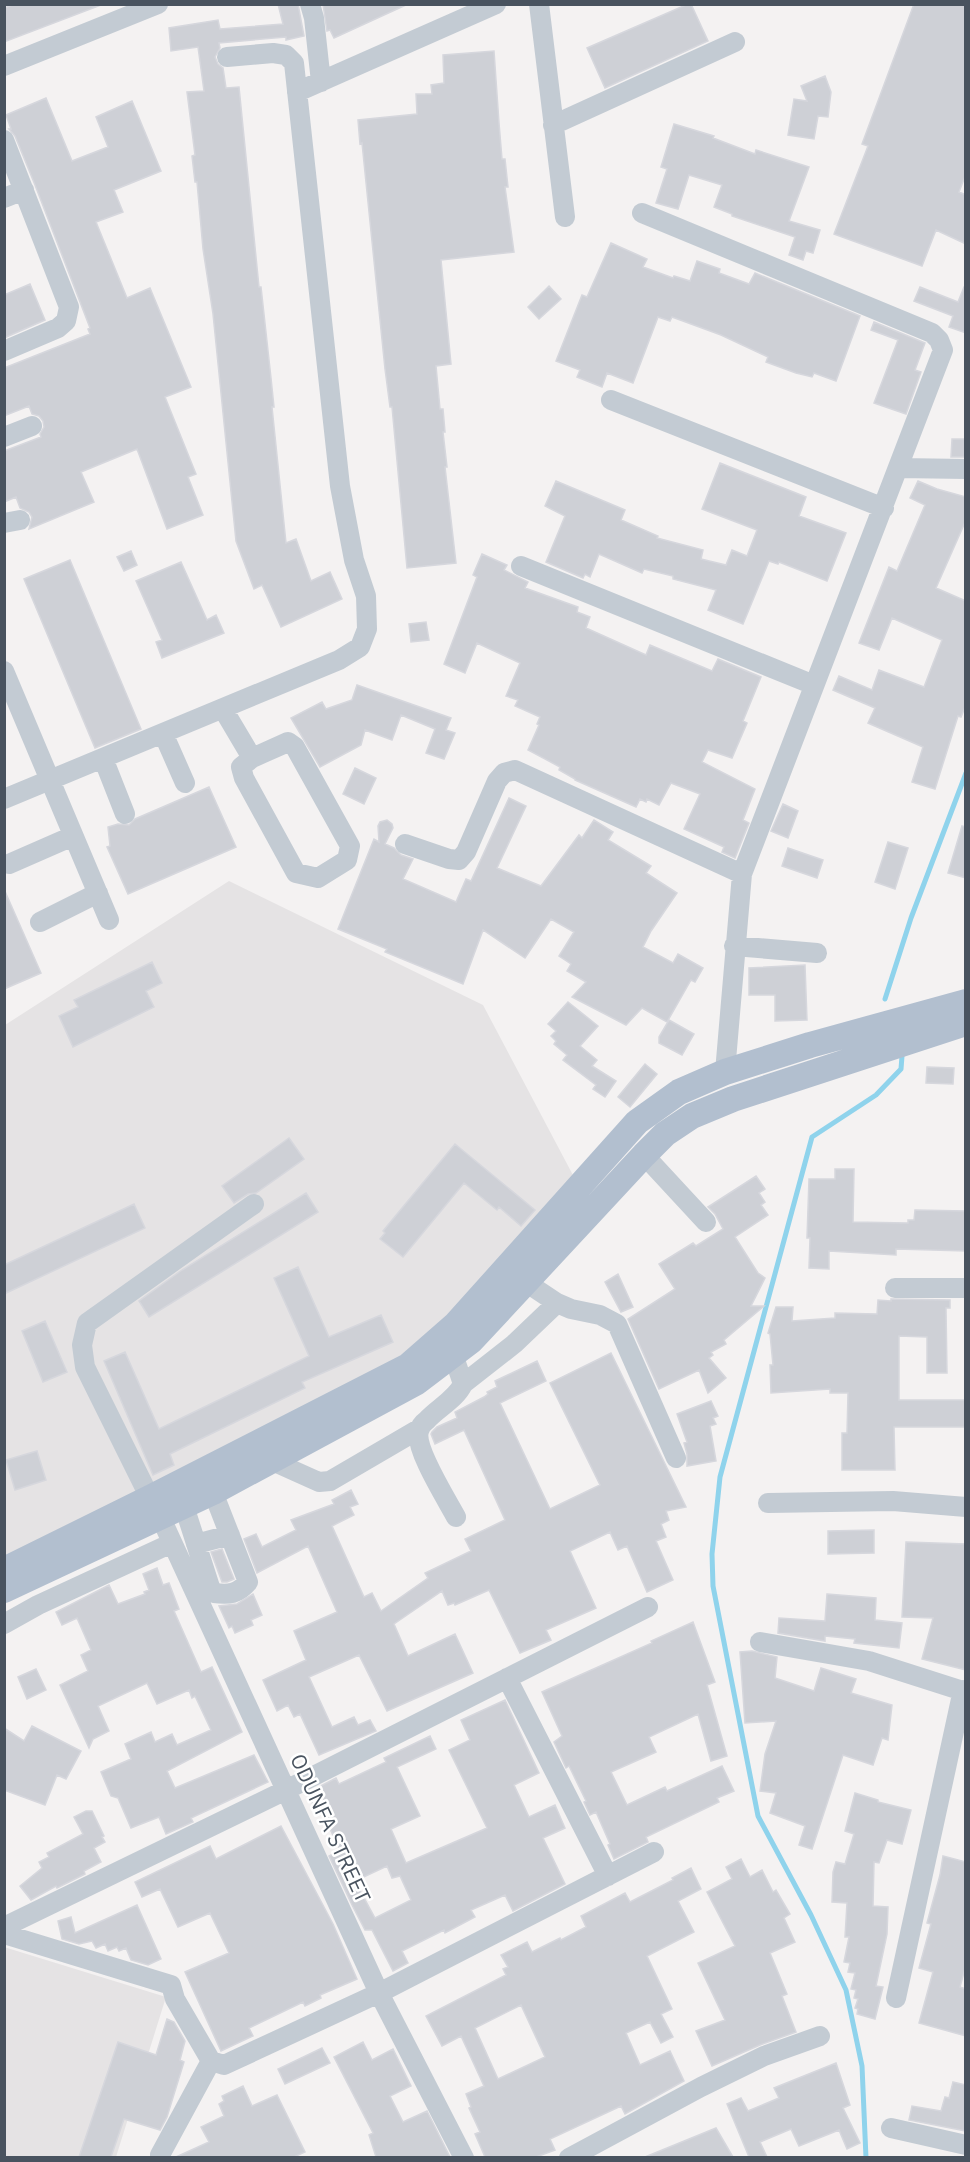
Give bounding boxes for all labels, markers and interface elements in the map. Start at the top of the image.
street label: ODUNFA STREET [284,1749,378,1907]

